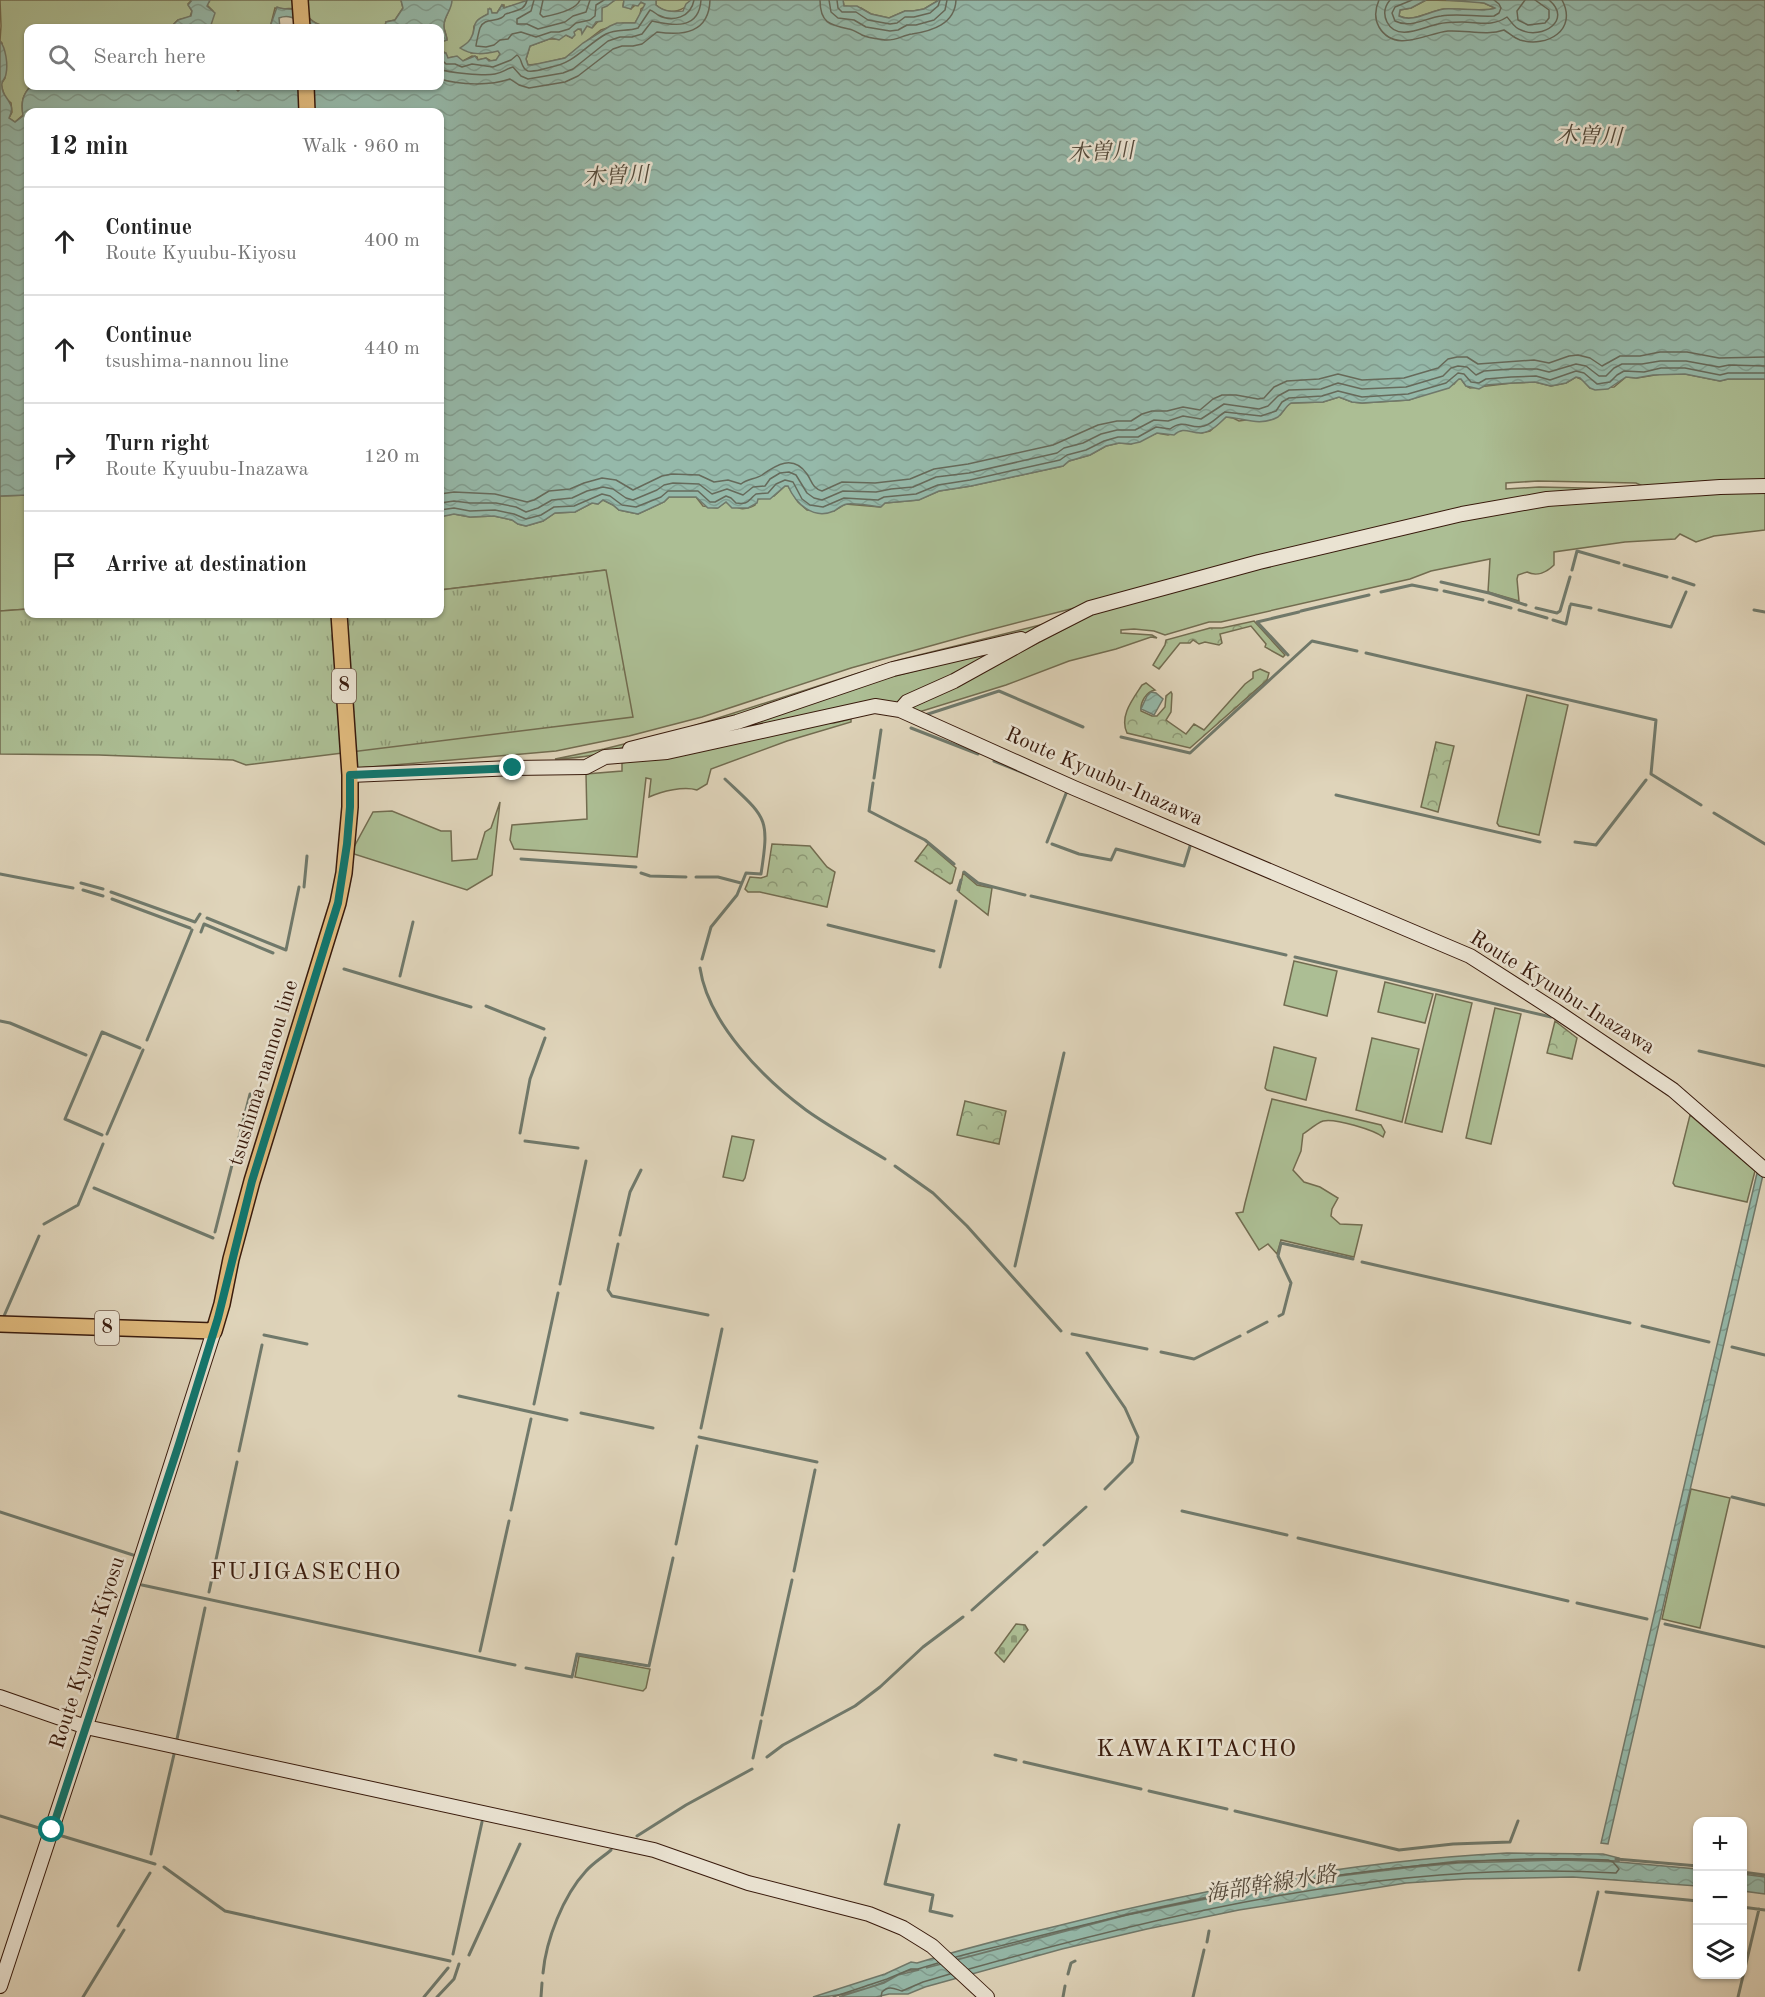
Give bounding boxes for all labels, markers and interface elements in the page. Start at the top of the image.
search box [24,24,444,90]
icon: search [45,41,78,74]
text: Search here [93,46,206,68]
water label: 木曽川 [1556,123,1624,149]
text: 12 min [48,134,128,160]
text: Walk · 960 m [301,137,420,157]
water label: 木曽川 [1067,138,1137,166]
water label: 木曽川 [582,162,652,190]
text: Continue [105,217,192,239]
icon: ahead [48,225,81,258]
text: 400 m [364,231,420,251]
text: Route Kyuubu-Kiyosu [105,244,297,264]
text: Continue [105,325,192,347]
icon: ahead [48,333,81,366]
text: 440 m [364,339,420,359]
text: tsushima-nannou line [105,352,289,372]
text: Turn right [105,433,209,455]
icon: right [48,441,81,474]
text: 120 m [364,447,420,467]
text: Route Kyuubu-Inazawa [105,460,309,480]
icon: arrive [48,549,81,582]
text: Arrive at destination [105,554,307,576]
road number: 8 [332,669,356,703]
street label: Route Kyuubu-Inazawa [1002,724,1206,830]
route end [499,754,525,780]
street label: Route Kyuubu-Inazawa [1466,927,1658,1059]
street label: tsushima-nannou line [226,978,302,1168]
road number: 8 [95,1311,119,1345]
street label: Route Kyuubu-Kiyosu [47,1554,129,1752]
district label: FUJIGASECHO [210,1561,402,1585]
district label: KAWAKITACHO [1096,1738,1298,1762]
route start [38,1816,64,1842]
map controls [1693,1817,1747,1979]
button: + [1693,1817,1747,1871]
water label: 海部幹線水路 [1204,1862,1340,1906]
button: − [1693,1871,1747,1925]
button: layers [1693,1925,1747,1979]

